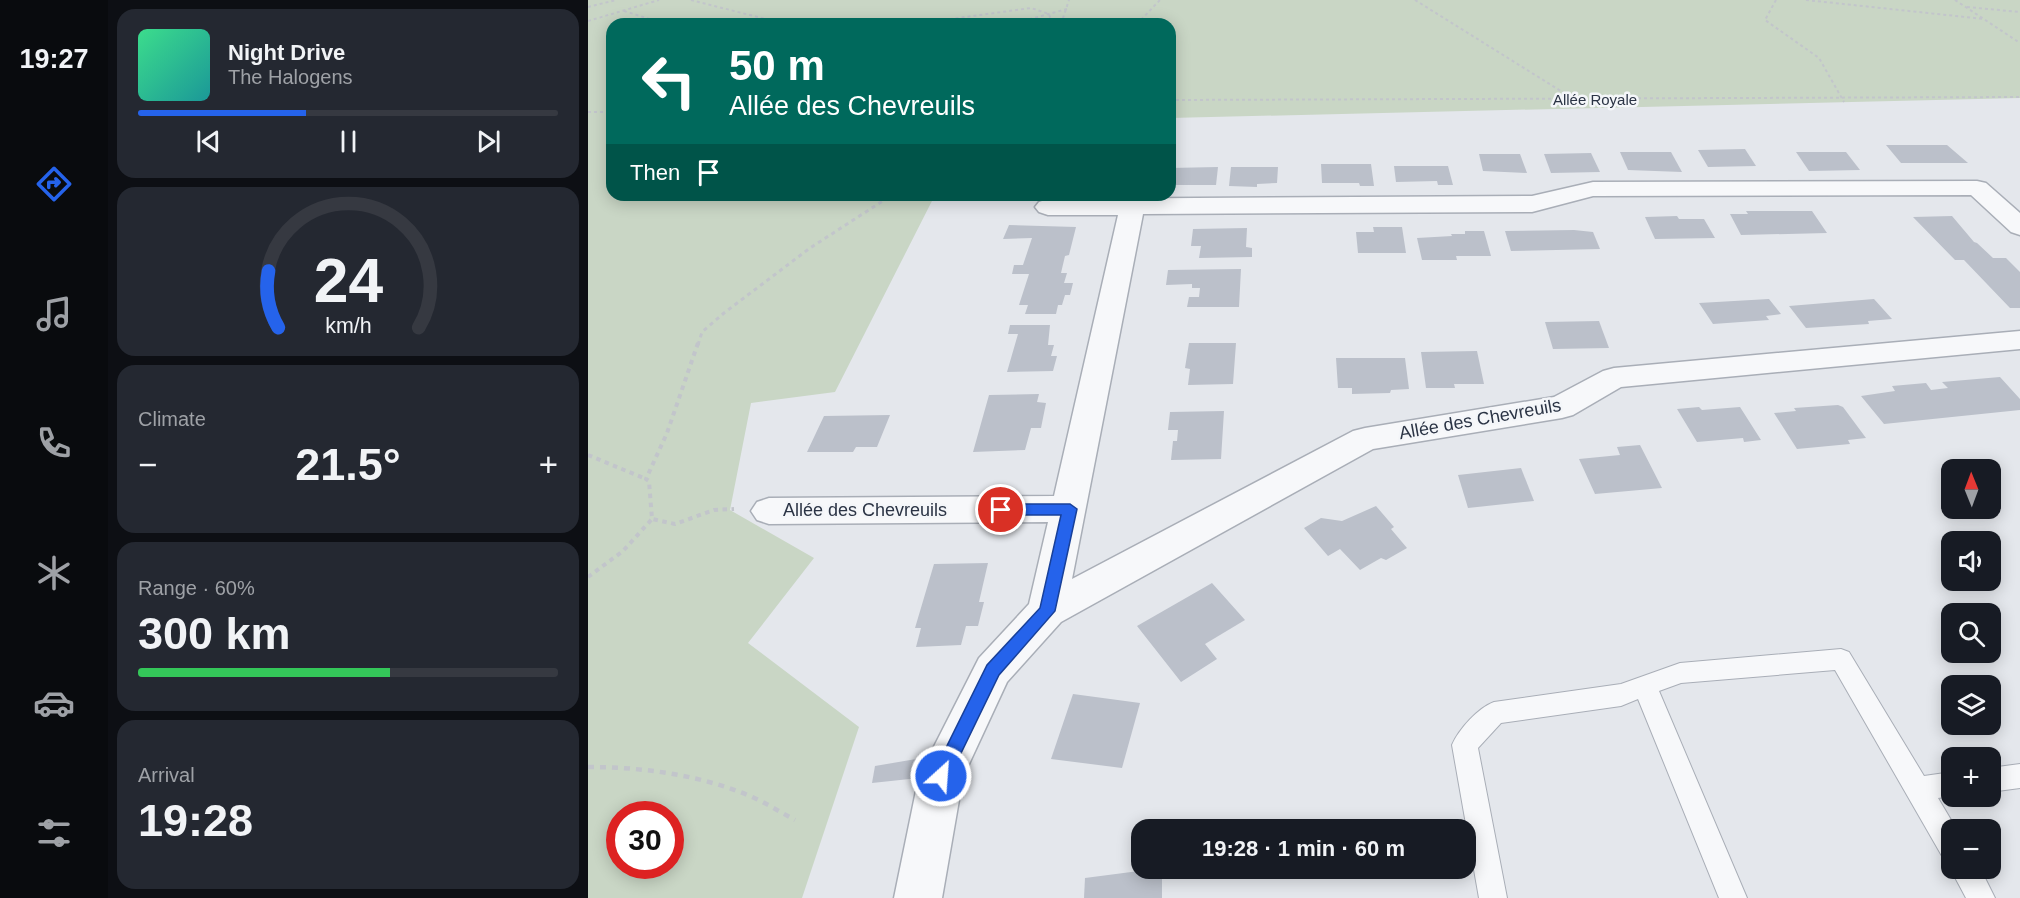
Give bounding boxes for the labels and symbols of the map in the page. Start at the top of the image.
street label: Allée Royale [1553,91,1637,108]
street label: Allée des Chevreuils [1397,395,1563,443]
north arrow [1941,459,2001,519]
pin [975,484,1026,535]
street label: Allée des Chevreuils [783,500,947,520]
position arrow [909,744,973,808]
speed limit sign: 30 [606,801,684,879]

